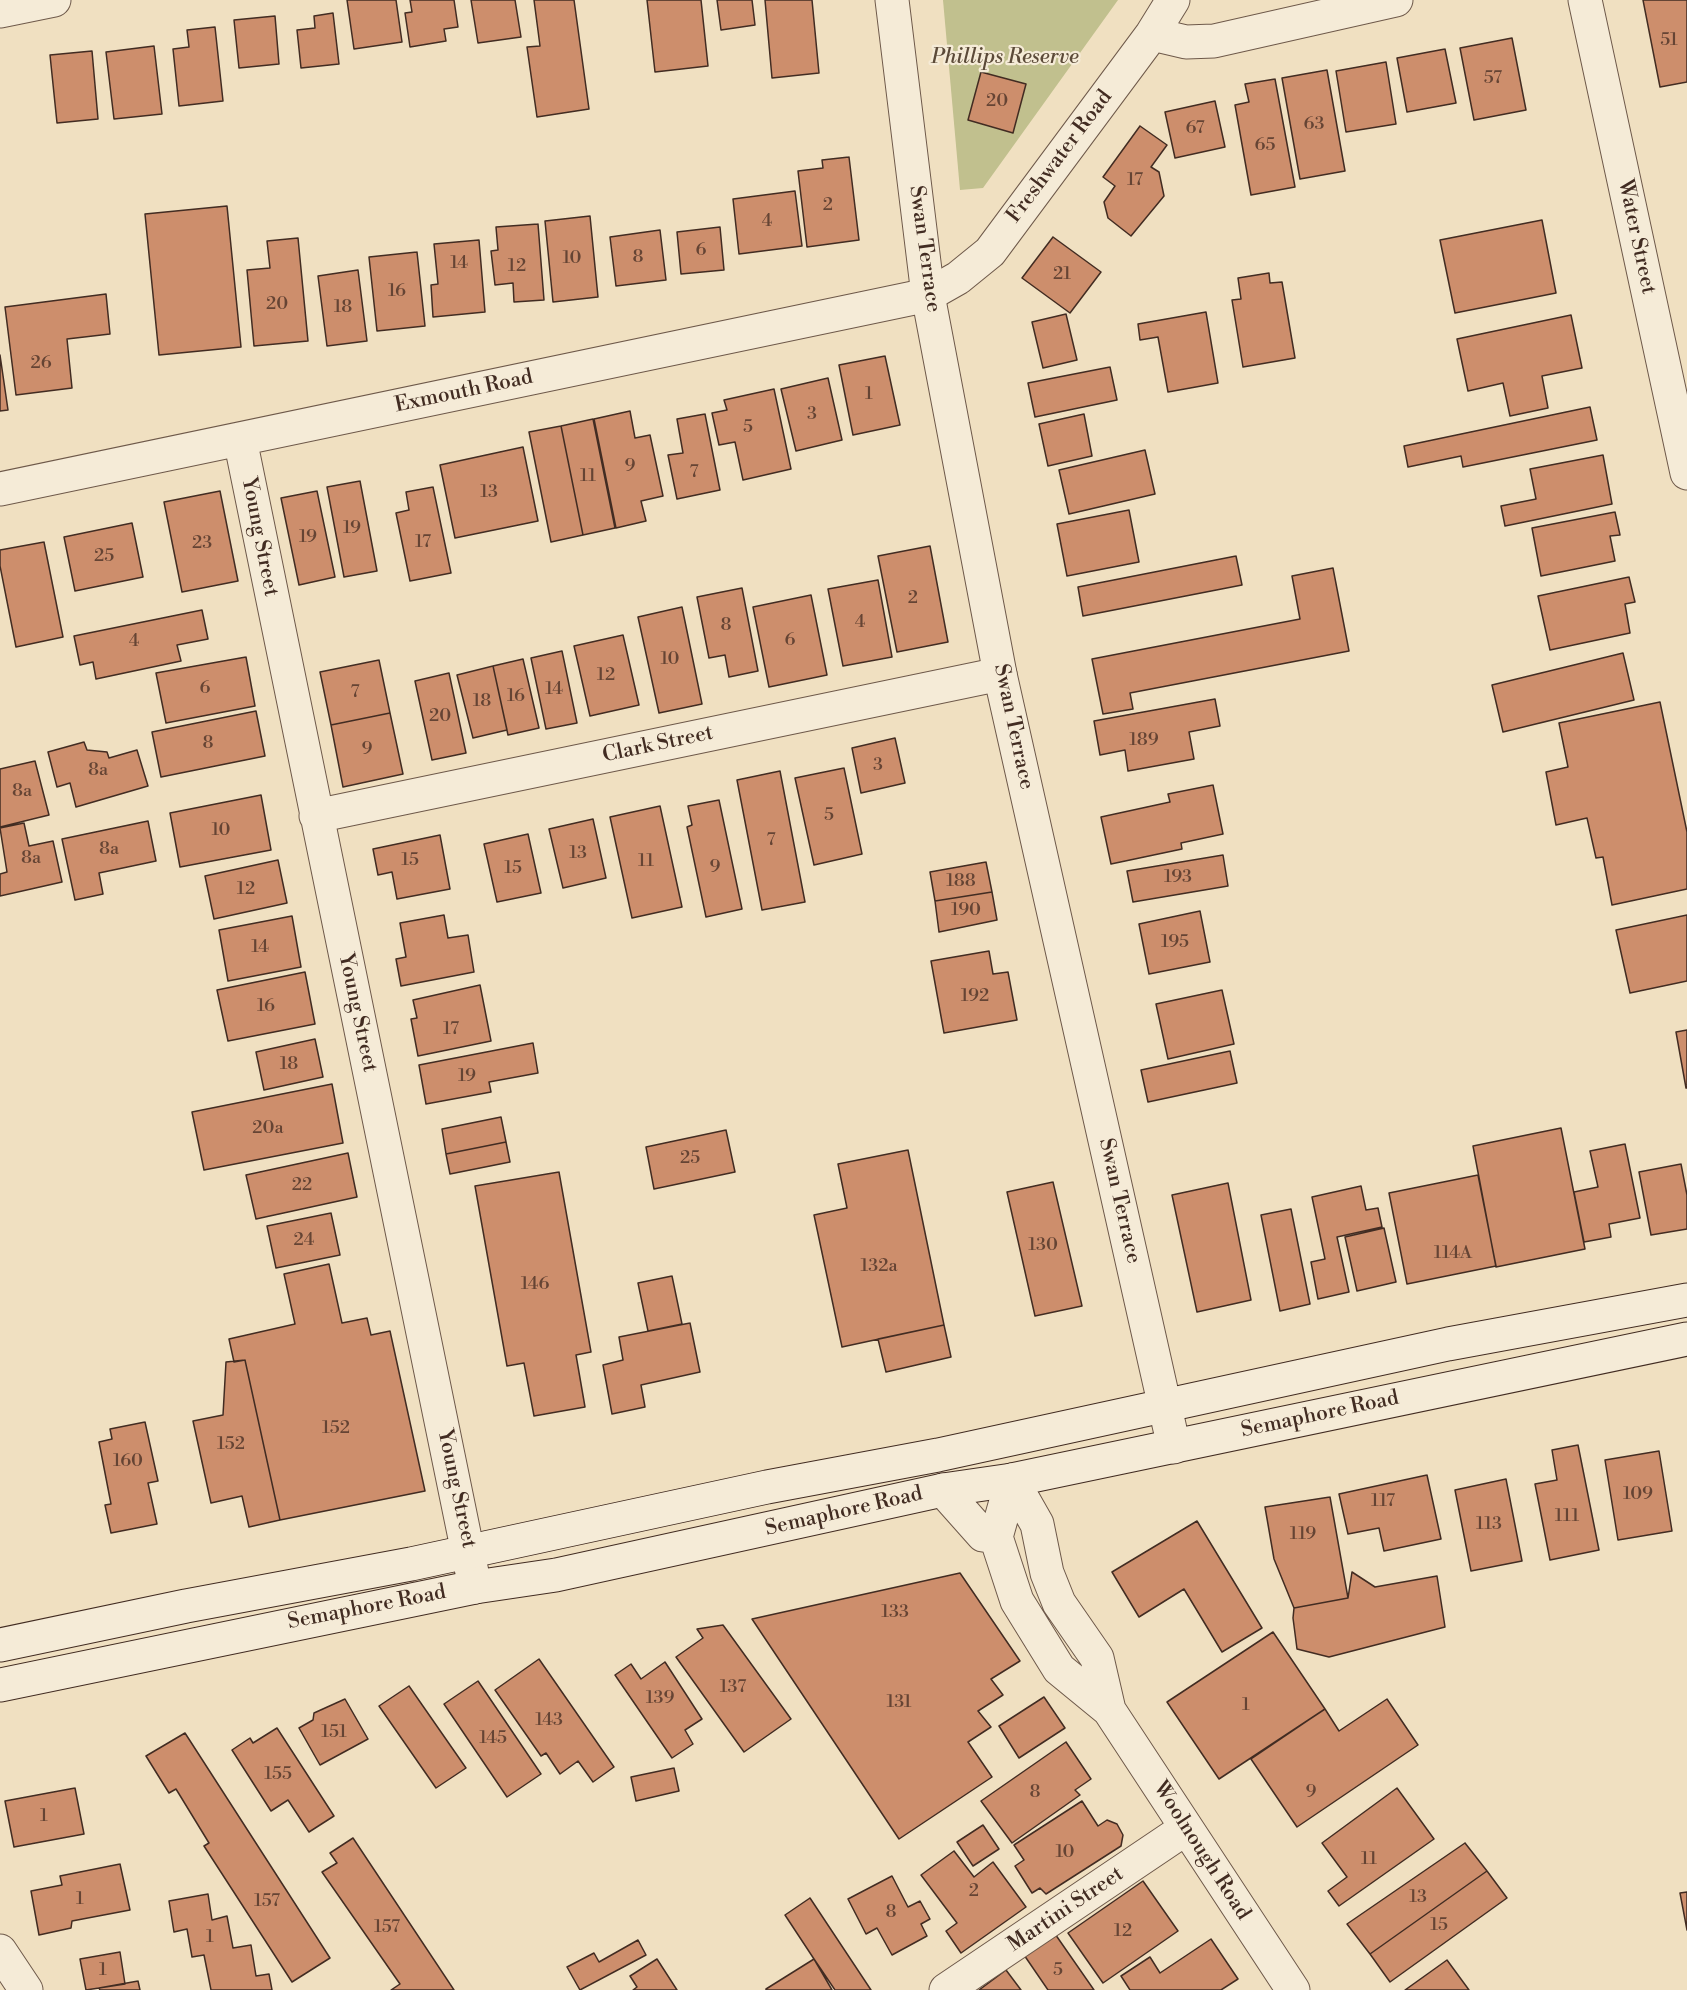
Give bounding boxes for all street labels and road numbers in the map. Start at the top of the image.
street label: Freshwater Road [1002,86,1118,228]
street label: Water Street [1612,177,1660,297]
street label: Swan Terrace [903,184,945,314]
street label: Exmouth Road [393,365,535,419]
street label: Young Street [235,475,283,599]
street label: Swan Terrace [987,662,1039,792]
street label: Clark Street [600,721,716,769]
street label: Young Street [332,951,382,1075]
street label: Swan Terrace [1092,1136,1146,1266]
street label: Semaphore Road [1239,1386,1401,1444]
street label: Young Street [431,1427,481,1551]
street label: Semaphore Road [763,1482,925,1542]
street label: Semaphore Road [286,1580,448,1636]
street label: Woolnough Road [1147,1777,1255,1925]
street label: Martini Street [1003,1862,1129,1958]

